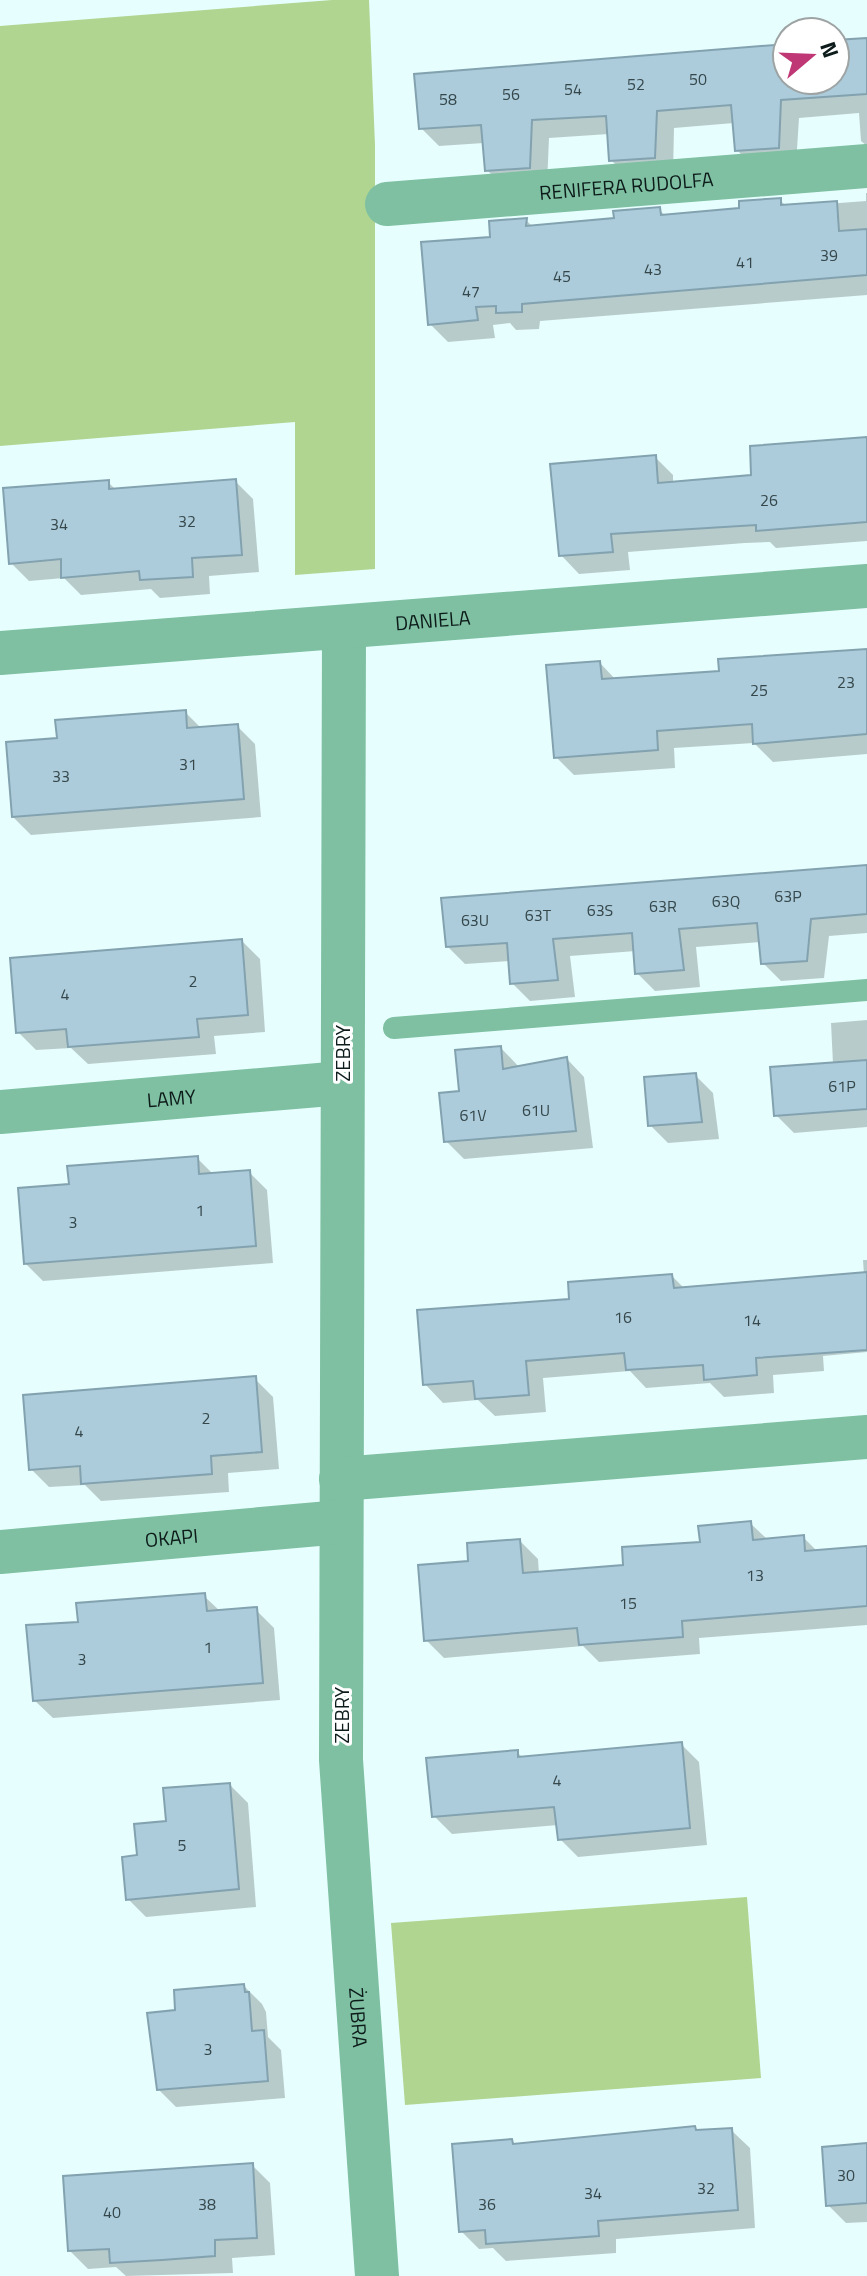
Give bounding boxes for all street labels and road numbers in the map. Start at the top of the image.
street label: RENIFERA RUDOLFA [538,163,715,207]
street label: DANIELA [394,601,472,638]
street label: ZEBRY [327,1024,358,1081]
street label: LAMY [146,1080,197,1115]
street label: OKAPI [143,1519,199,1555]
street label: ZEBRY [326,1686,357,1743]
street label: ŻUBRA [341,1986,377,2048]

